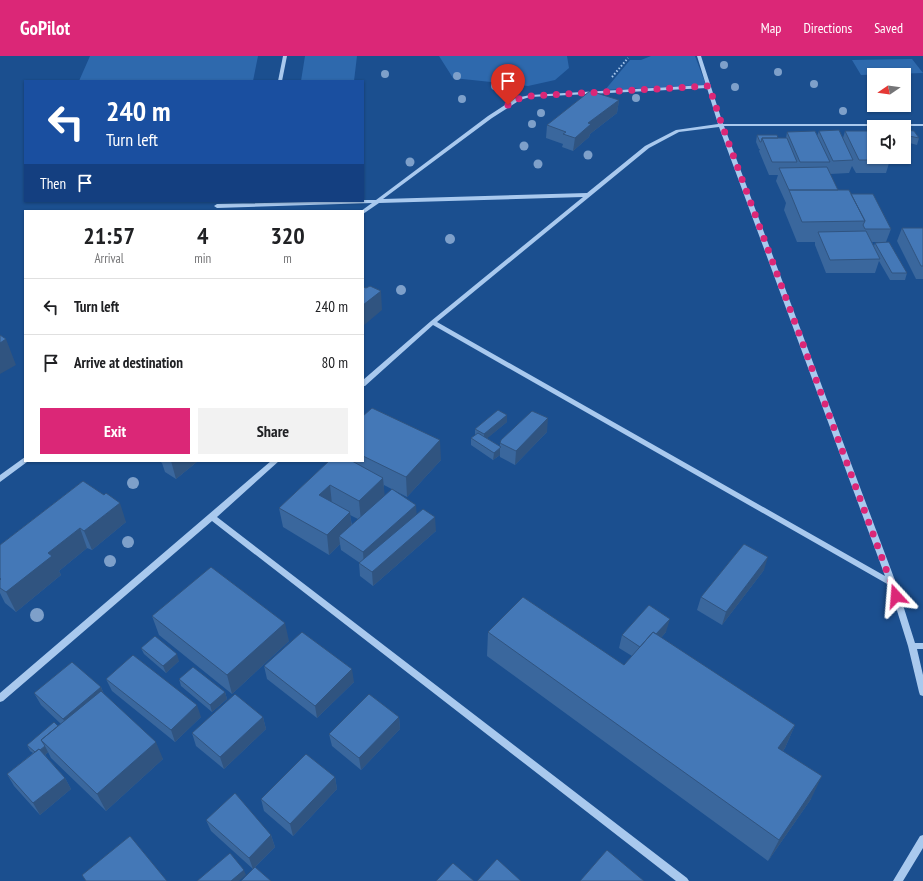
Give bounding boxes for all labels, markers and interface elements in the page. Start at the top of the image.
text: GoPilot [20,16,70,40]
text: Map [761,19,781,37]
text: Directions [803,19,852,37]
text: Saved [874,19,903,37]
pin [491,64,525,105]
north arrow [867,68,911,112]
map controls [867,68,911,164]
icon: arrive [497,70,519,92]
text: 240 m [106,92,170,129]
icon: left [40,96,92,148]
button: sound [867,120,911,164]
text: Turn left [106,128,158,151]
icon: arrive [74,172,96,194]
text: Then [40,174,66,193]
text: 21:57 [83,220,135,251]
text: 4 [197,220,208,251]
text: 320 [270,220,305,251]
text: Arrival [94,250,124,267]
text: min [194,250,211,267]
text: m [283,250,292,267]
icon: left [40,296,62,318]
text: Turn left [74,297,119,316]
text: 240 m [315,297,348,316]
icon: arrive [40,352,62,374]
text: Arrive at destination [74,353,183,372]
text: 80 m [322,353,348,372]
button: Exit [40,408,190,454]
button: Share [198,408,348,454]
position arrow [875,575,917,617]

